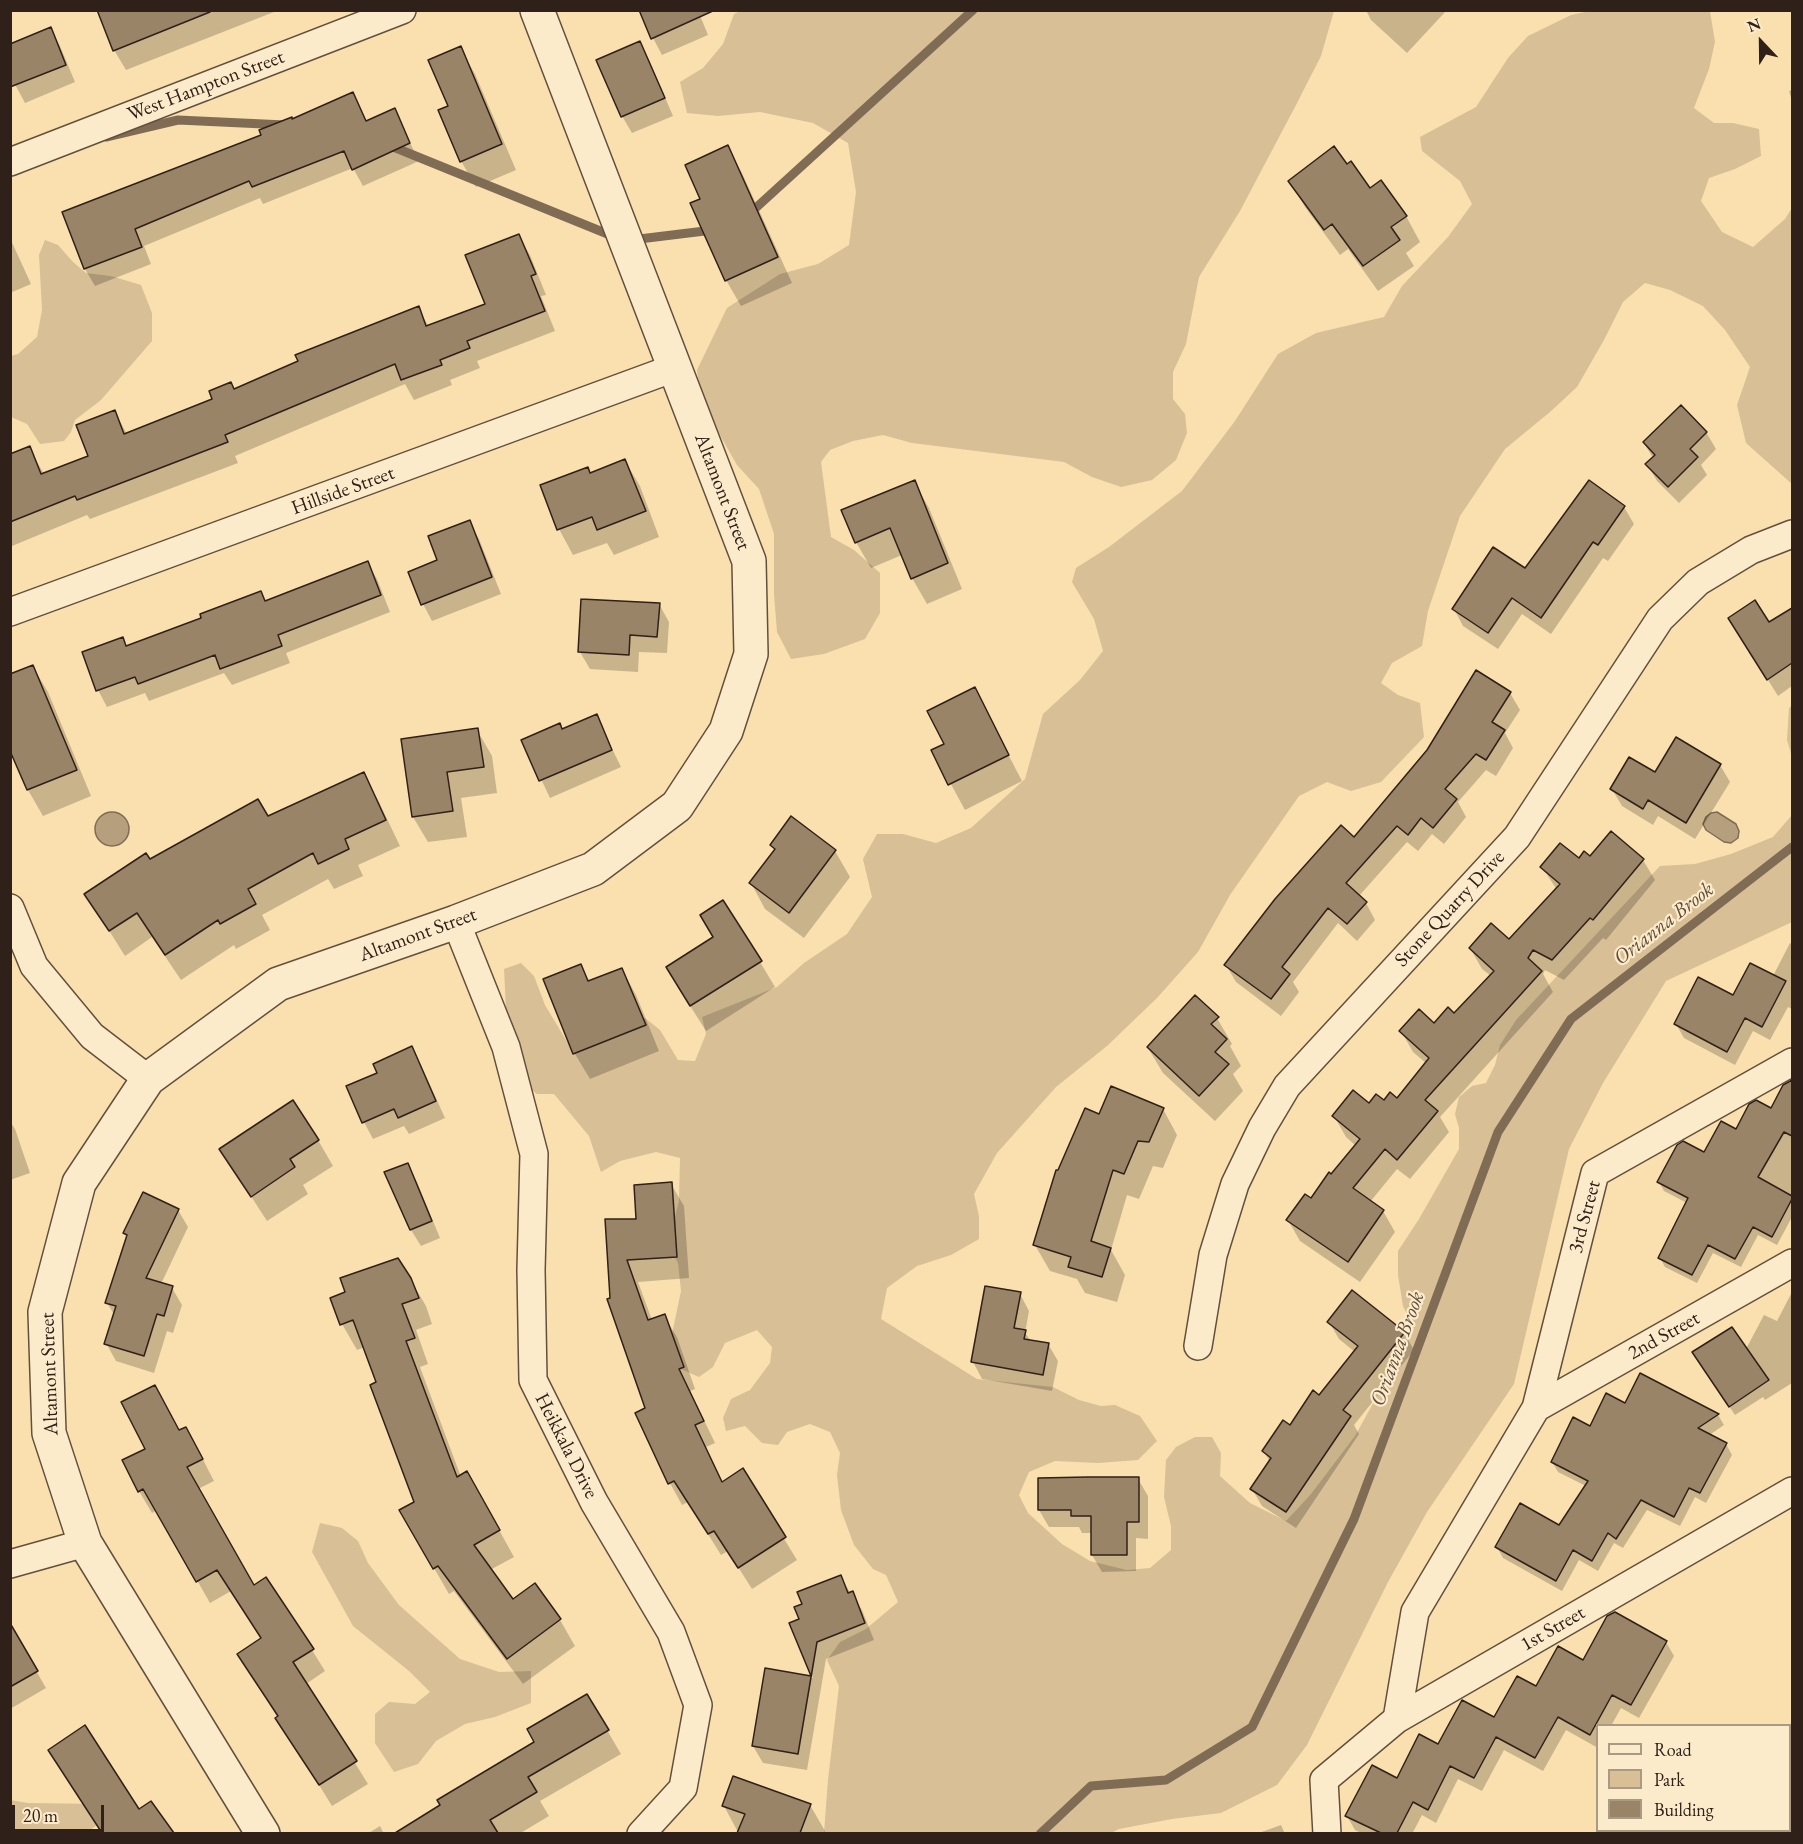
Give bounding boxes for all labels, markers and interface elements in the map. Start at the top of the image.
north arrow [1731,12,1791,72]
text: N [1744,13,1764,37]
street label: West Hampton Street [124,45,288,127]
street label: Altamont Street [689,430,755,554]
street label: Hillside Street [288,461,398,521]
street label: Stone Quarry Drive [1390,846,1510,972]
water label: Orianna Brook [1609,877,1719,971]
street label: Altamont Street [356,903,480,967]
street label: 3rd Street [1564,1178,1606,1256]
water label: Orianna Brook [1366,1288,1430,1410]
street label: 2nd Street [1624,1307,1704,1365]
street label: Altamont Street [36,1312,64,1436]
street label: Heikkala Drive [529,1389,603,1503]
street label: 1st Street [1517,1601,1589,1657]
legend [1596,1724,1791,1832]
text: Road [1654,1738,1692,1761]
text: Park [1654,1768,1685,1791]
scale bar [15,1793,106,1831]
text: Building [1654,1798,1714,1821]
text: 20 m [23,1804,58,1827]

